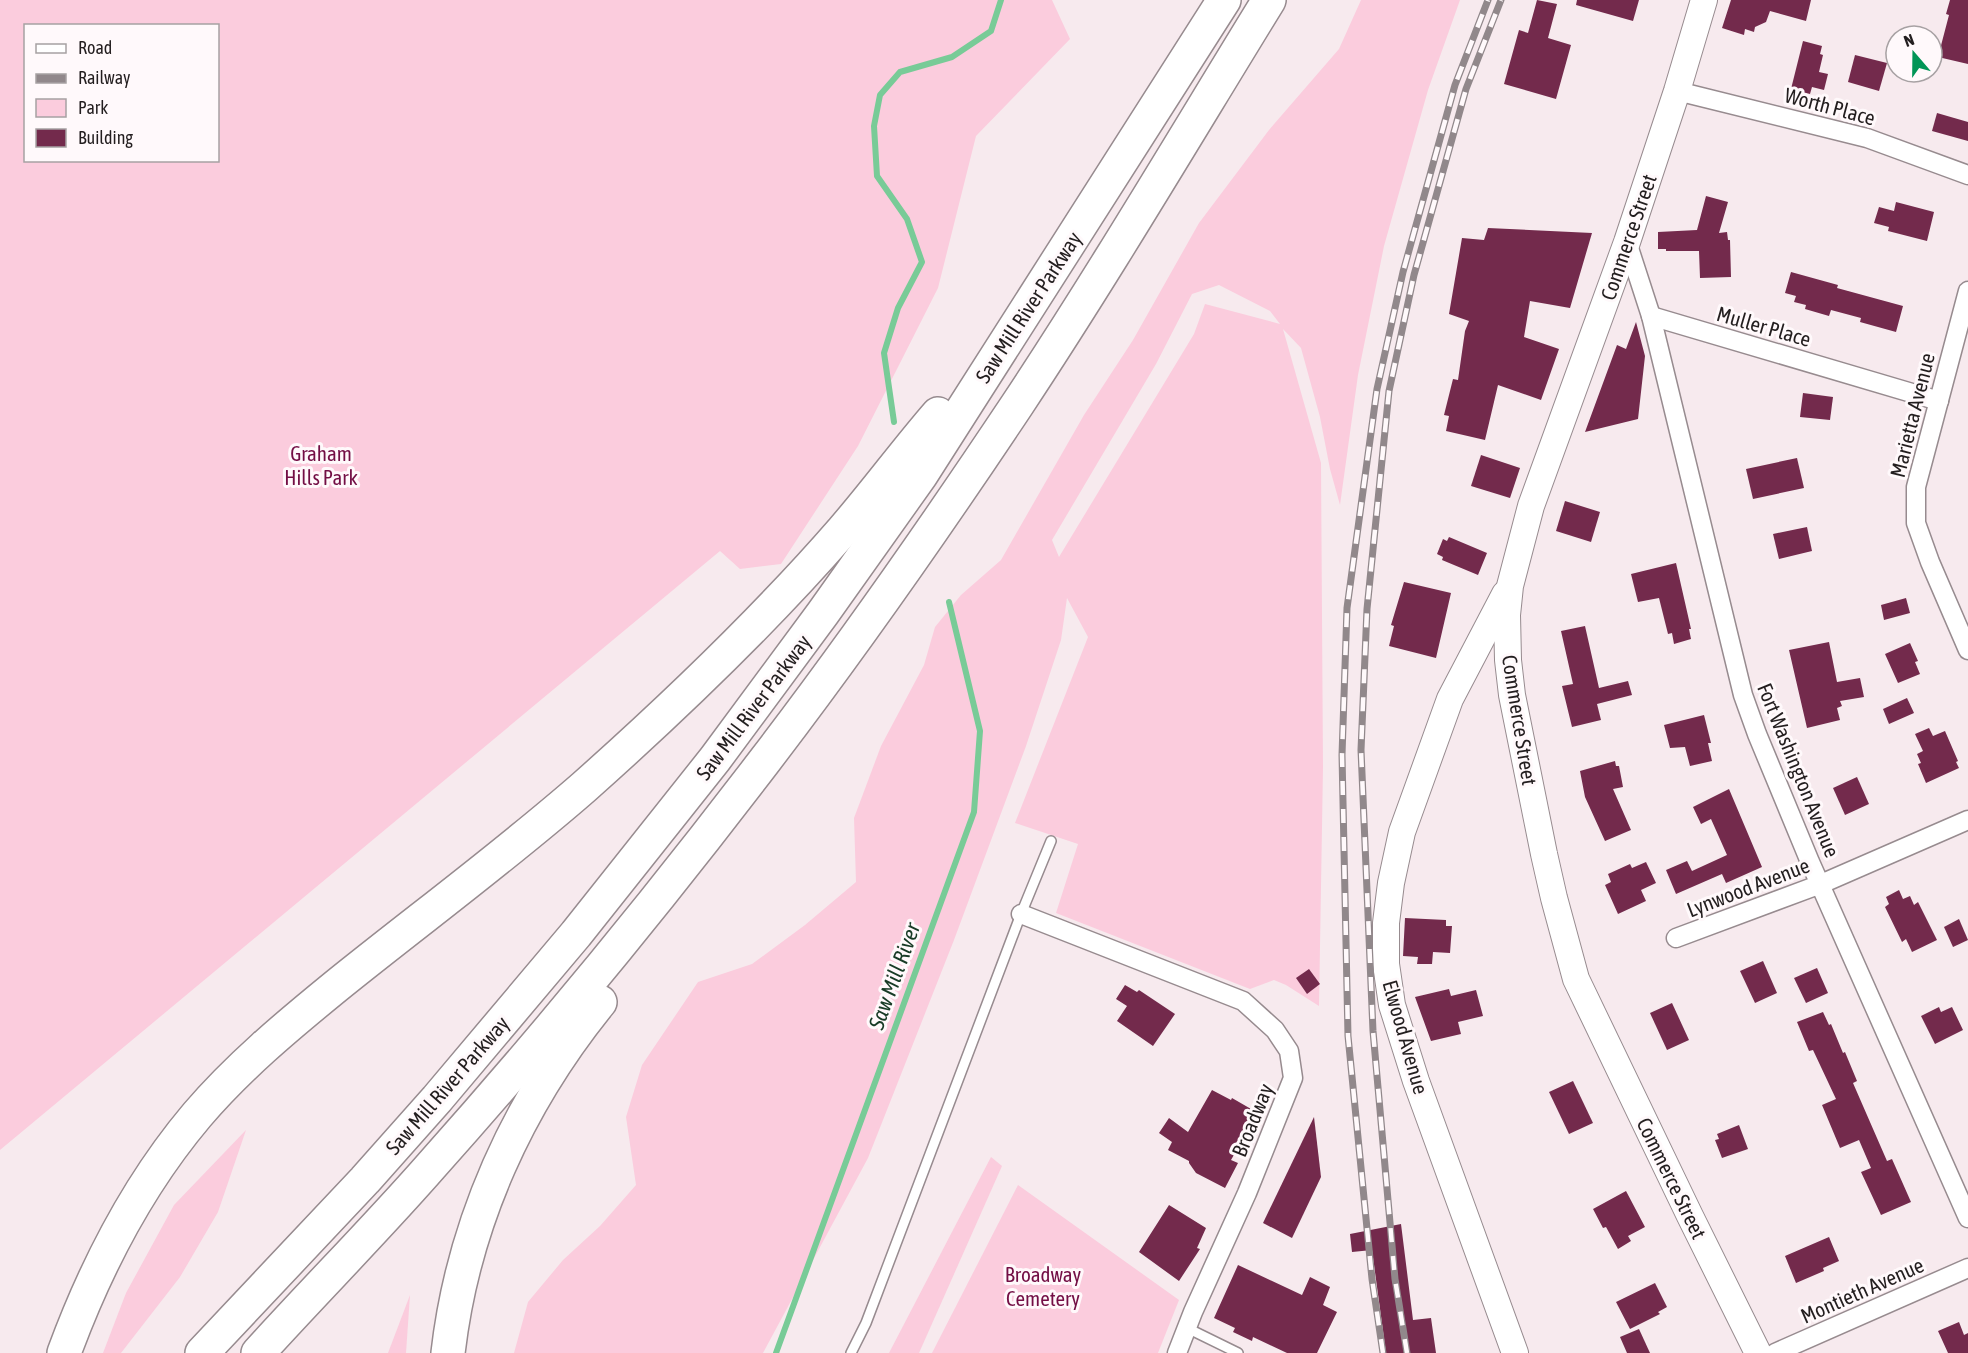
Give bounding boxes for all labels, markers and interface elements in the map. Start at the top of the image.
legend [24,24,219,162]
north arrow [1884,24,1944,84]
text: N [1901,30,1916,50]
text: Road [78,37,112,58]
text: Railway [78,67,130,88]
street label: Worth Place [1782,82,1878,130]
text: Park [78,97,108,118]
text: Building [78,127,133,148]
street label: Commerce Street [1595,171,1661,303]
street label: Saw Mill River Parkway [970,227,1086,387]
street label: Muller Place [1714,301,1814,351]
street label: Marietta Avenue [1885,350,1939,480]
park label: Graham Hills Park [284,441,358,489]
street label: Saw Mill River Parkway [691,630,815,784]
street label: Commerce Street [1498,653,1542,787]
street label: Fort Washington Avenue [1753,679,1845,861]
street label: Lynwood Avenue [1683,853,1813,921]
water label: Saw Mill River [862,918,926,1034]
street label: Elwood Avenue [1378,977,1434,1097]
street label: Saw Mill River Parkway [381,1011,514,1159]
street label: Broadway [1227,1080,1278,1160]
street label: Commerce Street [1632,1114,1712,1242]
street label: Montieth Avenue [1797,1252,1927,1328]
park label: Broadway Cemetery [1005,1262,1082,1310]

